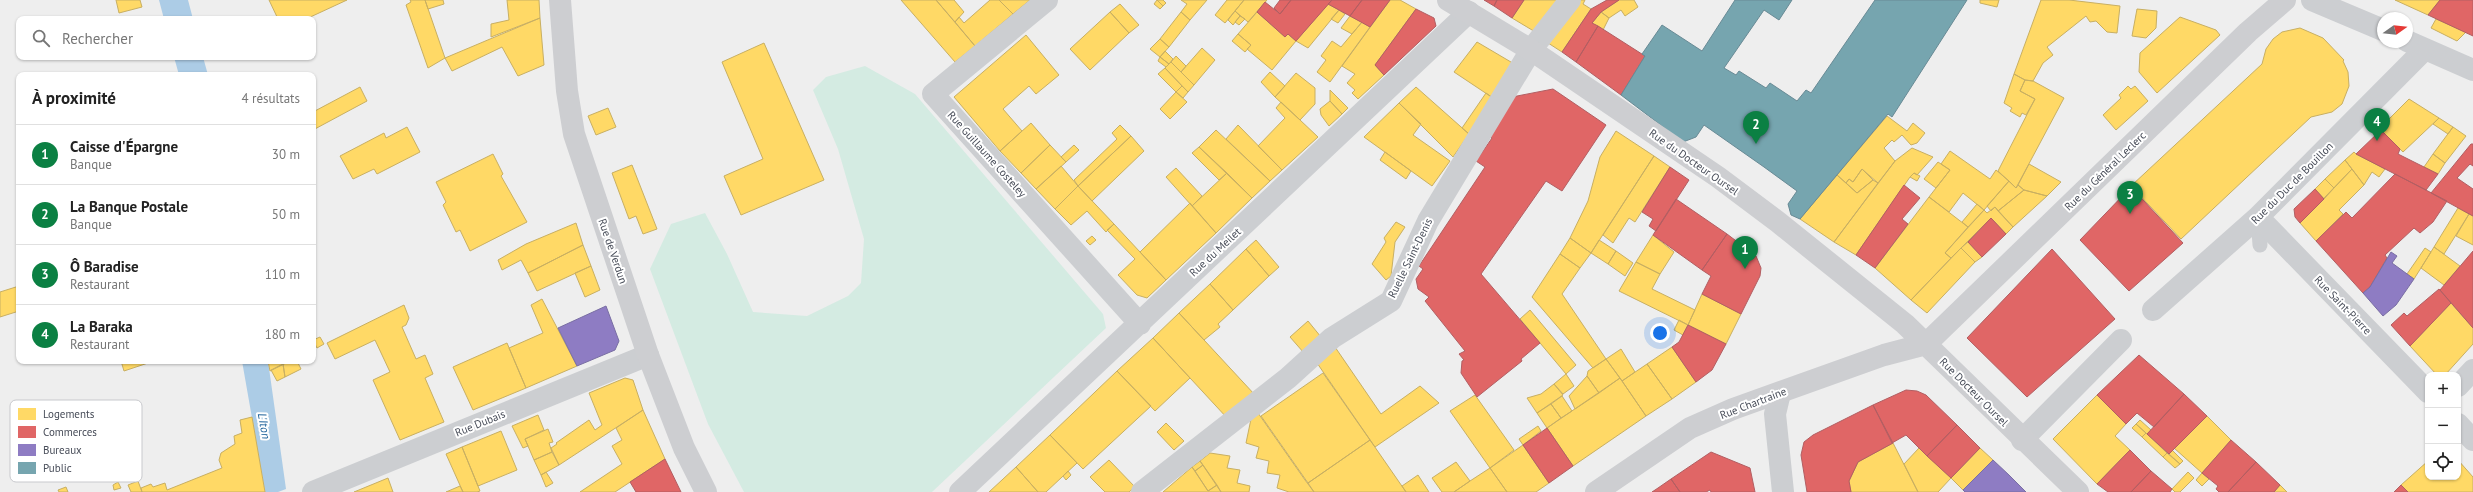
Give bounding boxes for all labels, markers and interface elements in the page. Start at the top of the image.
north arrow [2377,12,2413,48]
search box [16,16,316,60]
icon: search [30,27,52,49]
text: Rechercher [62,29,133,48]
text: À proximité [32,87,116,109]
text: 4 résultats [241,90,300,107]
street label: Rue Guillaume Costeley [945,108,1030,201]
pin: 4 [2364,108,2390,141]
pin: 2 [1743,111,1769,144]
street label: Rue du Docteur Oursel [1647,126,1742,199]
street label: Rue du Général Leclerc [2061,128,2149,214]
text: Caisse d'Épargne [70,137,178,156]
street label: Rue du Duc de Bouillon [2248,139,2336,227]
text: 1 [41,146,49,163]
text: 30 m [272,146,300,163]
text: Banque [70,156,112,173]
pin: 3 [2117,181,2143,214]
text: La Banque Postale [70,197,188,216]
text: 2 [41,206,49,223]
text: 50 m [272,206,300,223]
text: Banque [70,216,112,233]
street label: Ruelle Saint-Denis [1385,216,1435,300]
street label: Rue de Verdun [595,217,631,285]
street label: Rue du Meilet [1186,224,1244,279]
pin: 1 [1732,236,1758,269]
text: Ô Baradise [70,257,139,276]
text: 3 [41,266,49,283]
text: 110 m [265,266,300,283]
street label: Rue Saint-Pierre [2311,273,2375,338]
text: Restaurant [70,276,129,293]
text: La Baraka [70,317,133,336]
your location [1650,323,1670,343]
text: 4 [41,326,49,343]
text: 180 m [265,326,300,343]
text: Restaurant [70,336,129,353]
street label: Rue Docteur Oursel [1937,355,2012,430]
map controls [2425,372,2461,480]
button: + [2425,372,2461,408]
street label: Rue Chartraine [1718,384,1789,422]
legend [10,400,142,482]
street label: Rue Dubais [453,406,508,439]
text: Logements [43,407,95,421]
button: − [2425,408,2461,444]
water label: L'Iton [255,412,274,440]
text: Commerces [43,425,97,439]
text: Bureaux [43,443,82,457]
button: locate [2425,444,2461,480]
text: Public [43,461,72,475]

